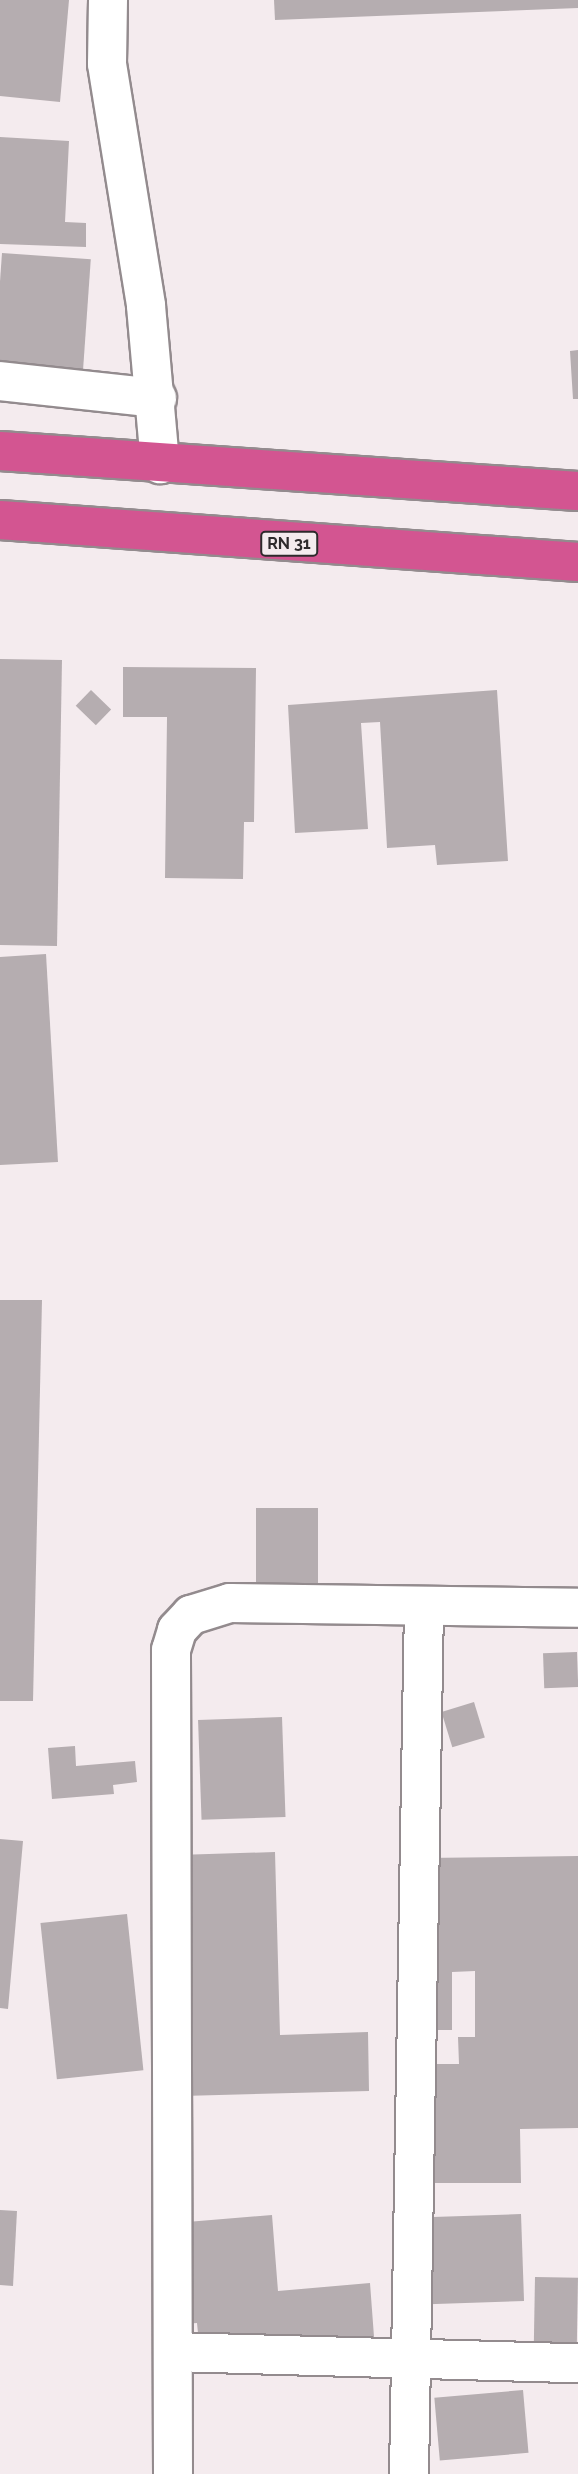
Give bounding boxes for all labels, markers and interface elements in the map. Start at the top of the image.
road number: RN 31 [259,531,319,556]

